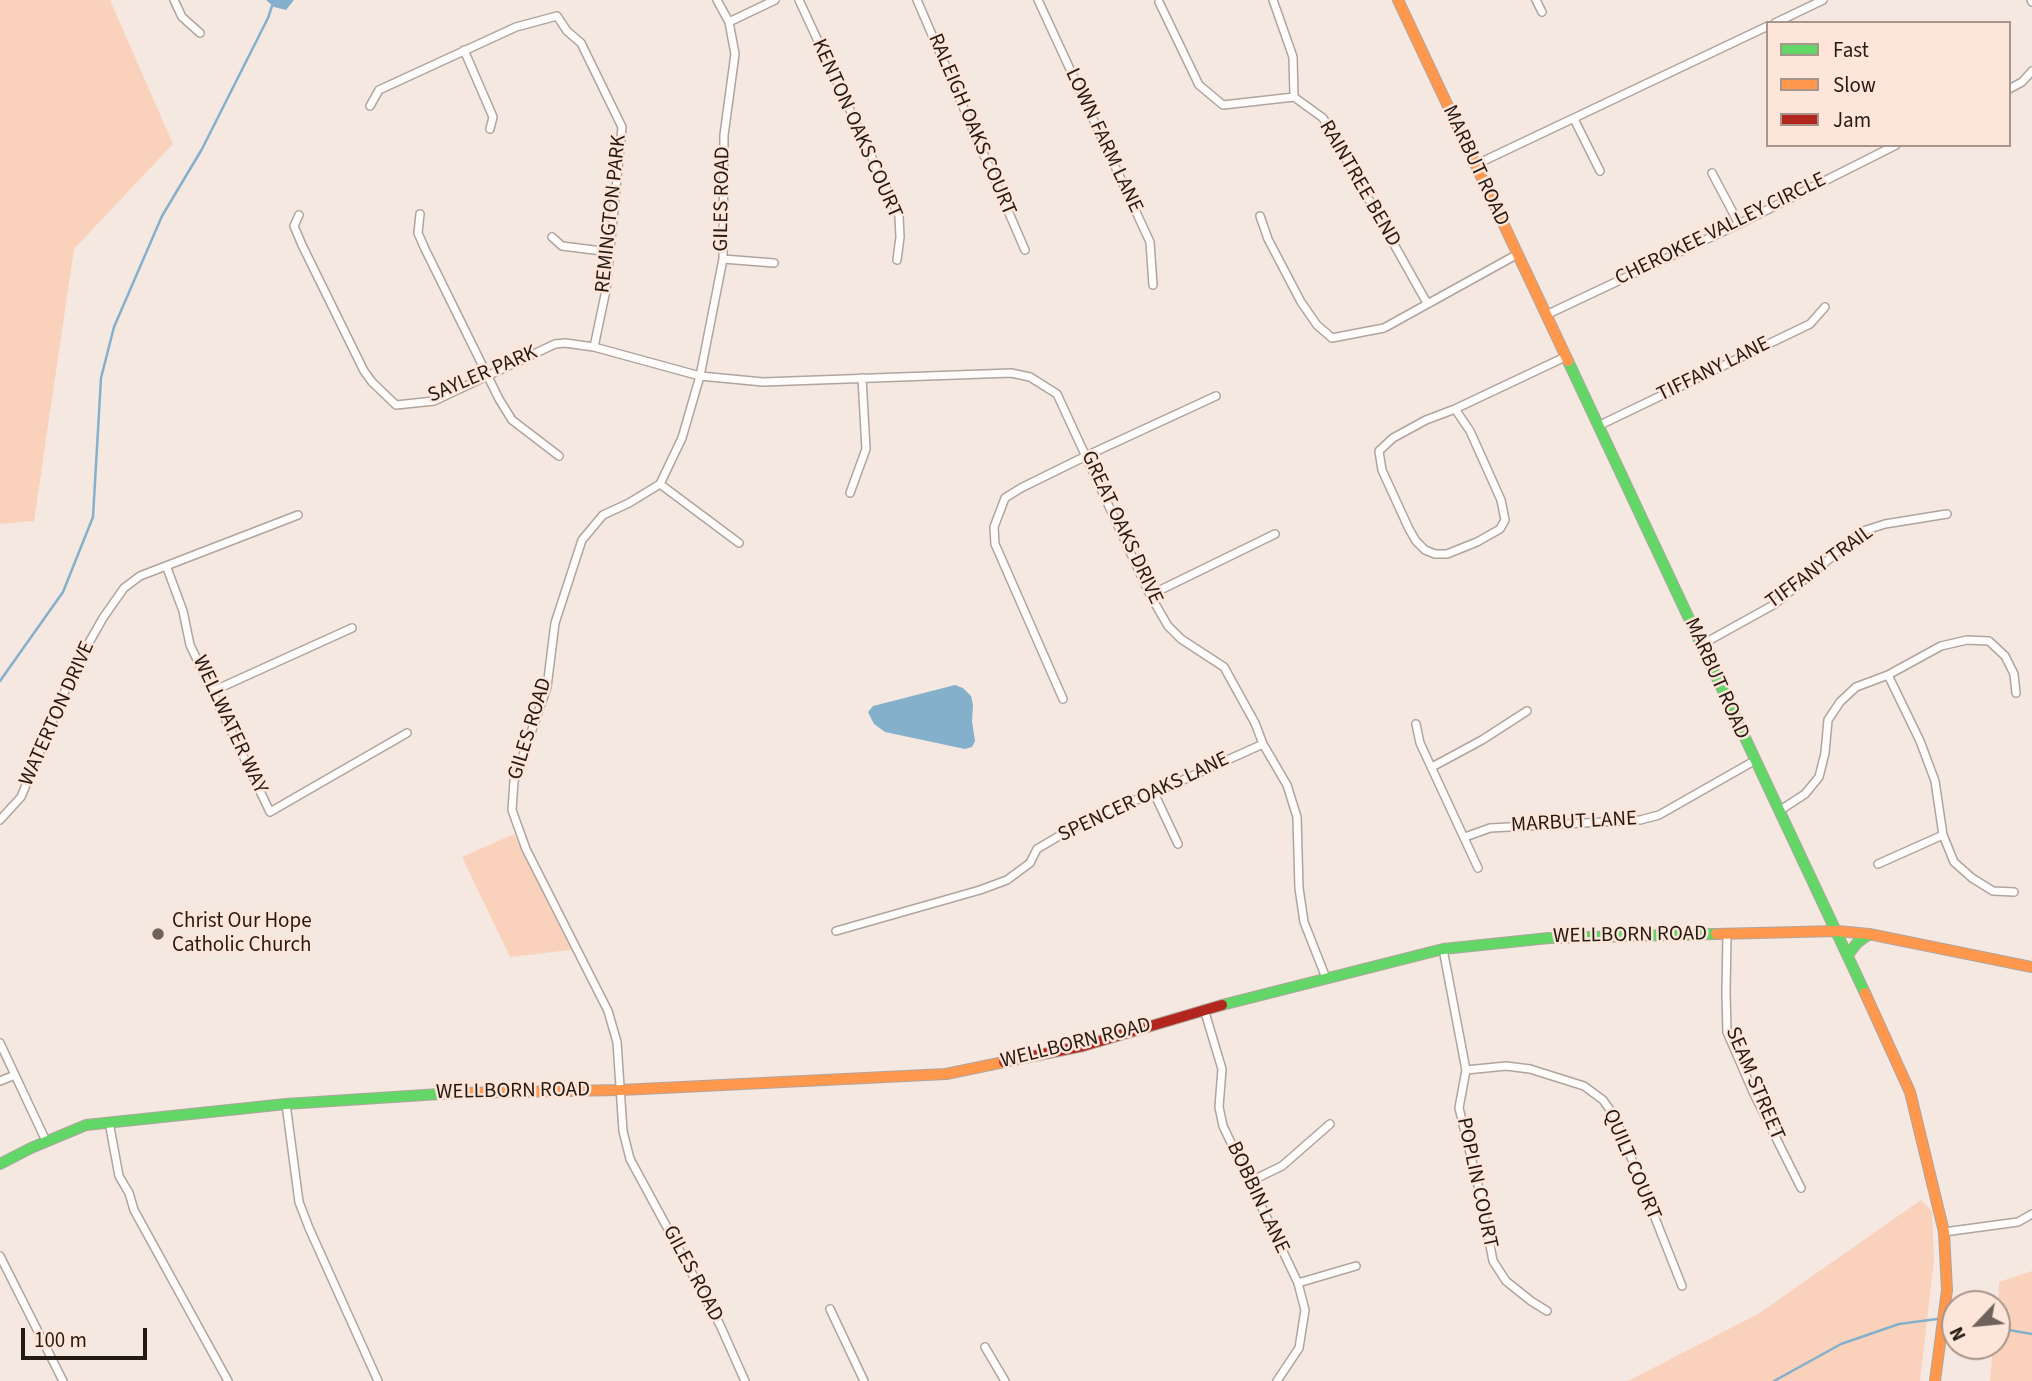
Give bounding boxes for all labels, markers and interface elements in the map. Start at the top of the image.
legend [1766,21,2011,147]
street label: RALEIGH OAKS COURT [921,30,1021,220]
street label: KENTON OAKS COURT [805,35,907,223]
text: Fast [1833,35,1869,65]
street label: LOWN FARM LANE [1059,65,1147,217]
text: Slow [1833,70,1876,100]
street label: MARBUT ROAD [1436,102,1514,230]
text: Jam [1833,105,1871,135]
street label: RAINTREE BEND [1313,116,1405,252]
street label: REMINGTON PARK [591,134,633,294]
street label: GILES ROAD [709,146,737,252]
street label: CHEROKEE VALLEY CIRCLE [1611,168,1831,292]
street label: TIFFANY LANE [1654,332,1774,408]
street label: SAYLER PARK [425,341,541,409]
street label: GREAT OAKS DRIVE [1074,447,1168,609]
street label: TIFFANY TRAIL [1762,521,1878,615]
street label: MARBUT ROAD [1678,615,1754,743]
street label: WATERTON DRIVE [15,638,101,790]
street label: WELLWATER WAY [186,652,272,798]
street label: GILES ROAD [504,675,558,783]
street label: SPENCER OAKS LANE [1054,747,1234,849]
street label: MARBUT LANE [1510,807,1638,839]
place label: Christ Our Hope Catholic Church [172,909,312,959]
street label: WELLBORN ROAD [1553,922,1707,950]
marker: Christ Our Hope Catholic Church [150,926,166,942]
street label: WELLBORN ROAD [998,1013,1154,1075]
street label: SEAM STREET [1719,1024,1789,1144]
street label: WELLBORN ROAD [436,1078,590,1106]
street label: QUILT COURT [1596,1106,1666,1224]
street label: POPLIN COURT [1450,1115,1502,1251]
street label: BOBBIN LANE [1220,1138,1294,1258]
street label: GILES ROAD [656,1222,728,1326]
north arrow [1941,1290,2011,1360]
scale bar [24,1314,150,1358]
text: N [1944,1322,1973,1345]
text: 100 m [34,1325,87,1355]

